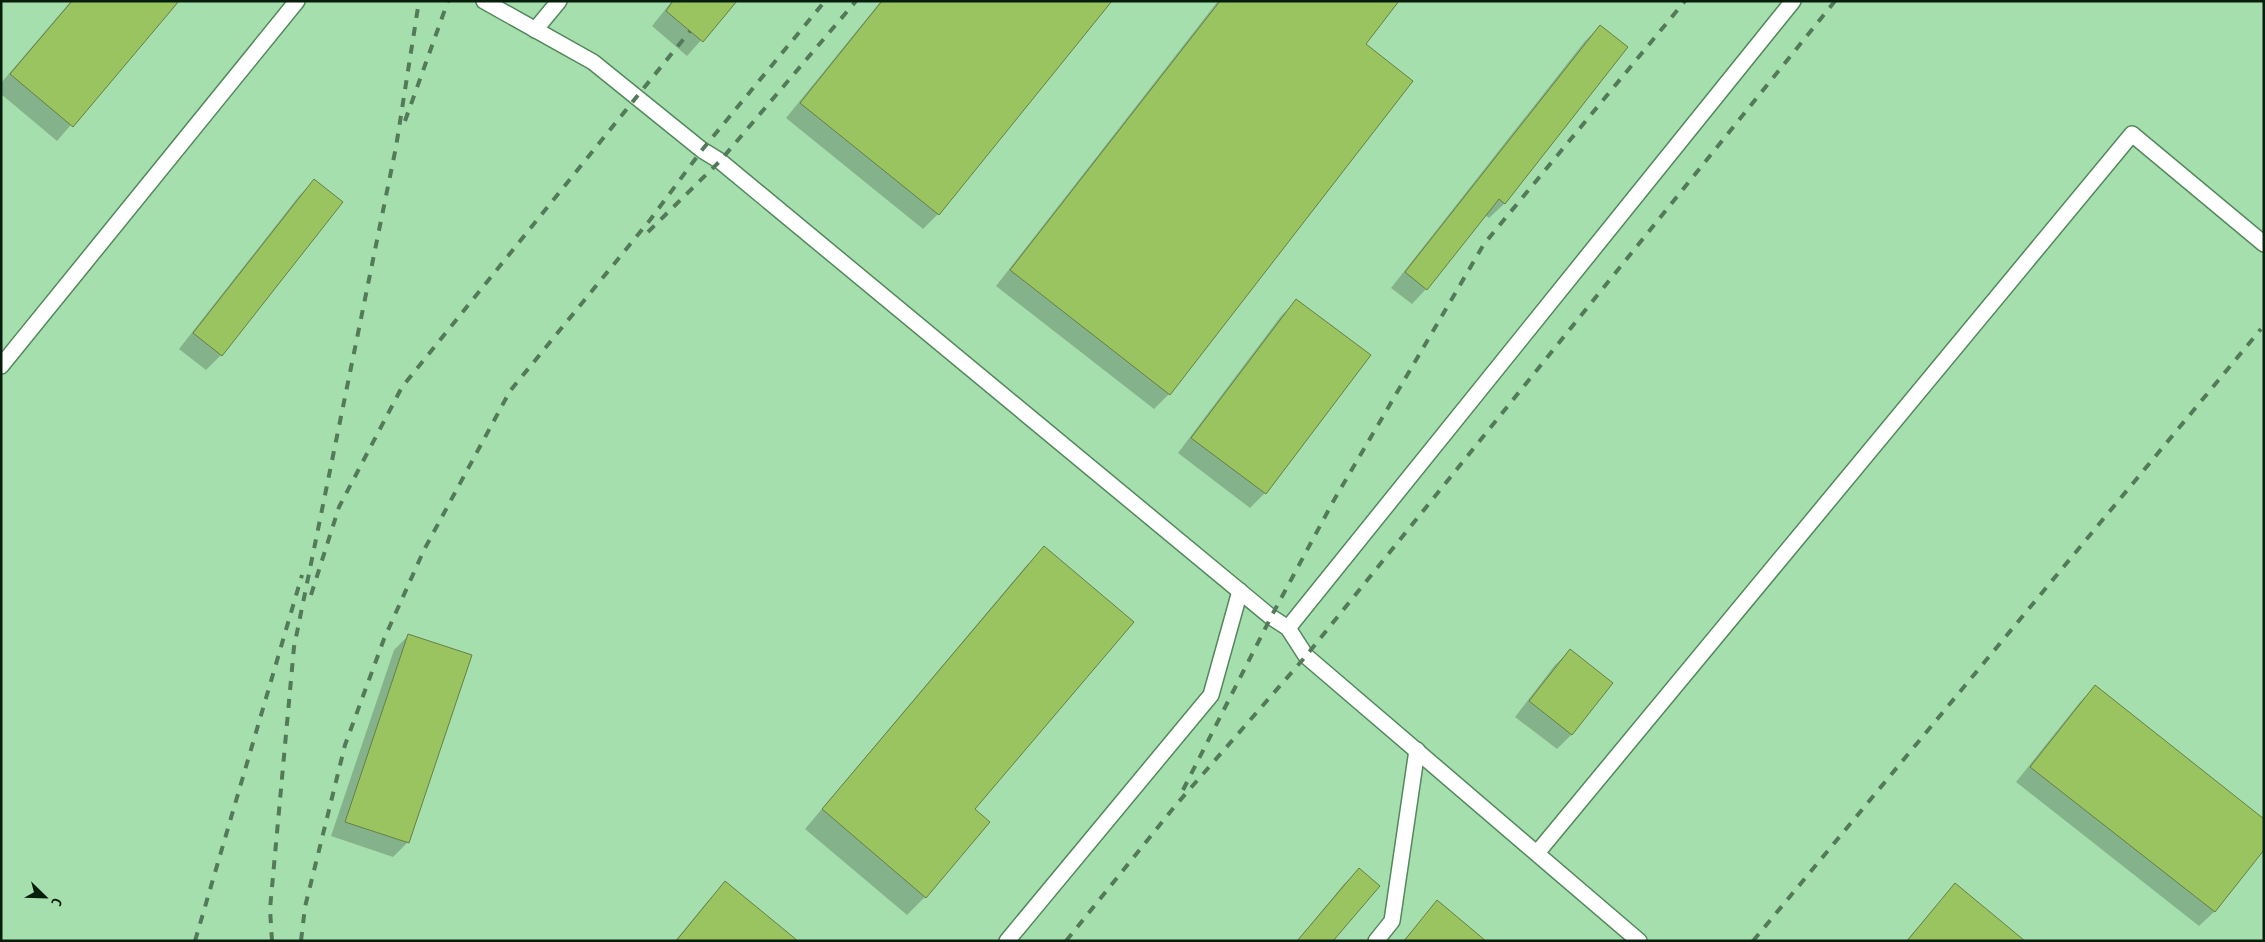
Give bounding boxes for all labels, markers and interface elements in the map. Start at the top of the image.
north arrow [20,872,70,922]
text: С [47,896,67,909]

